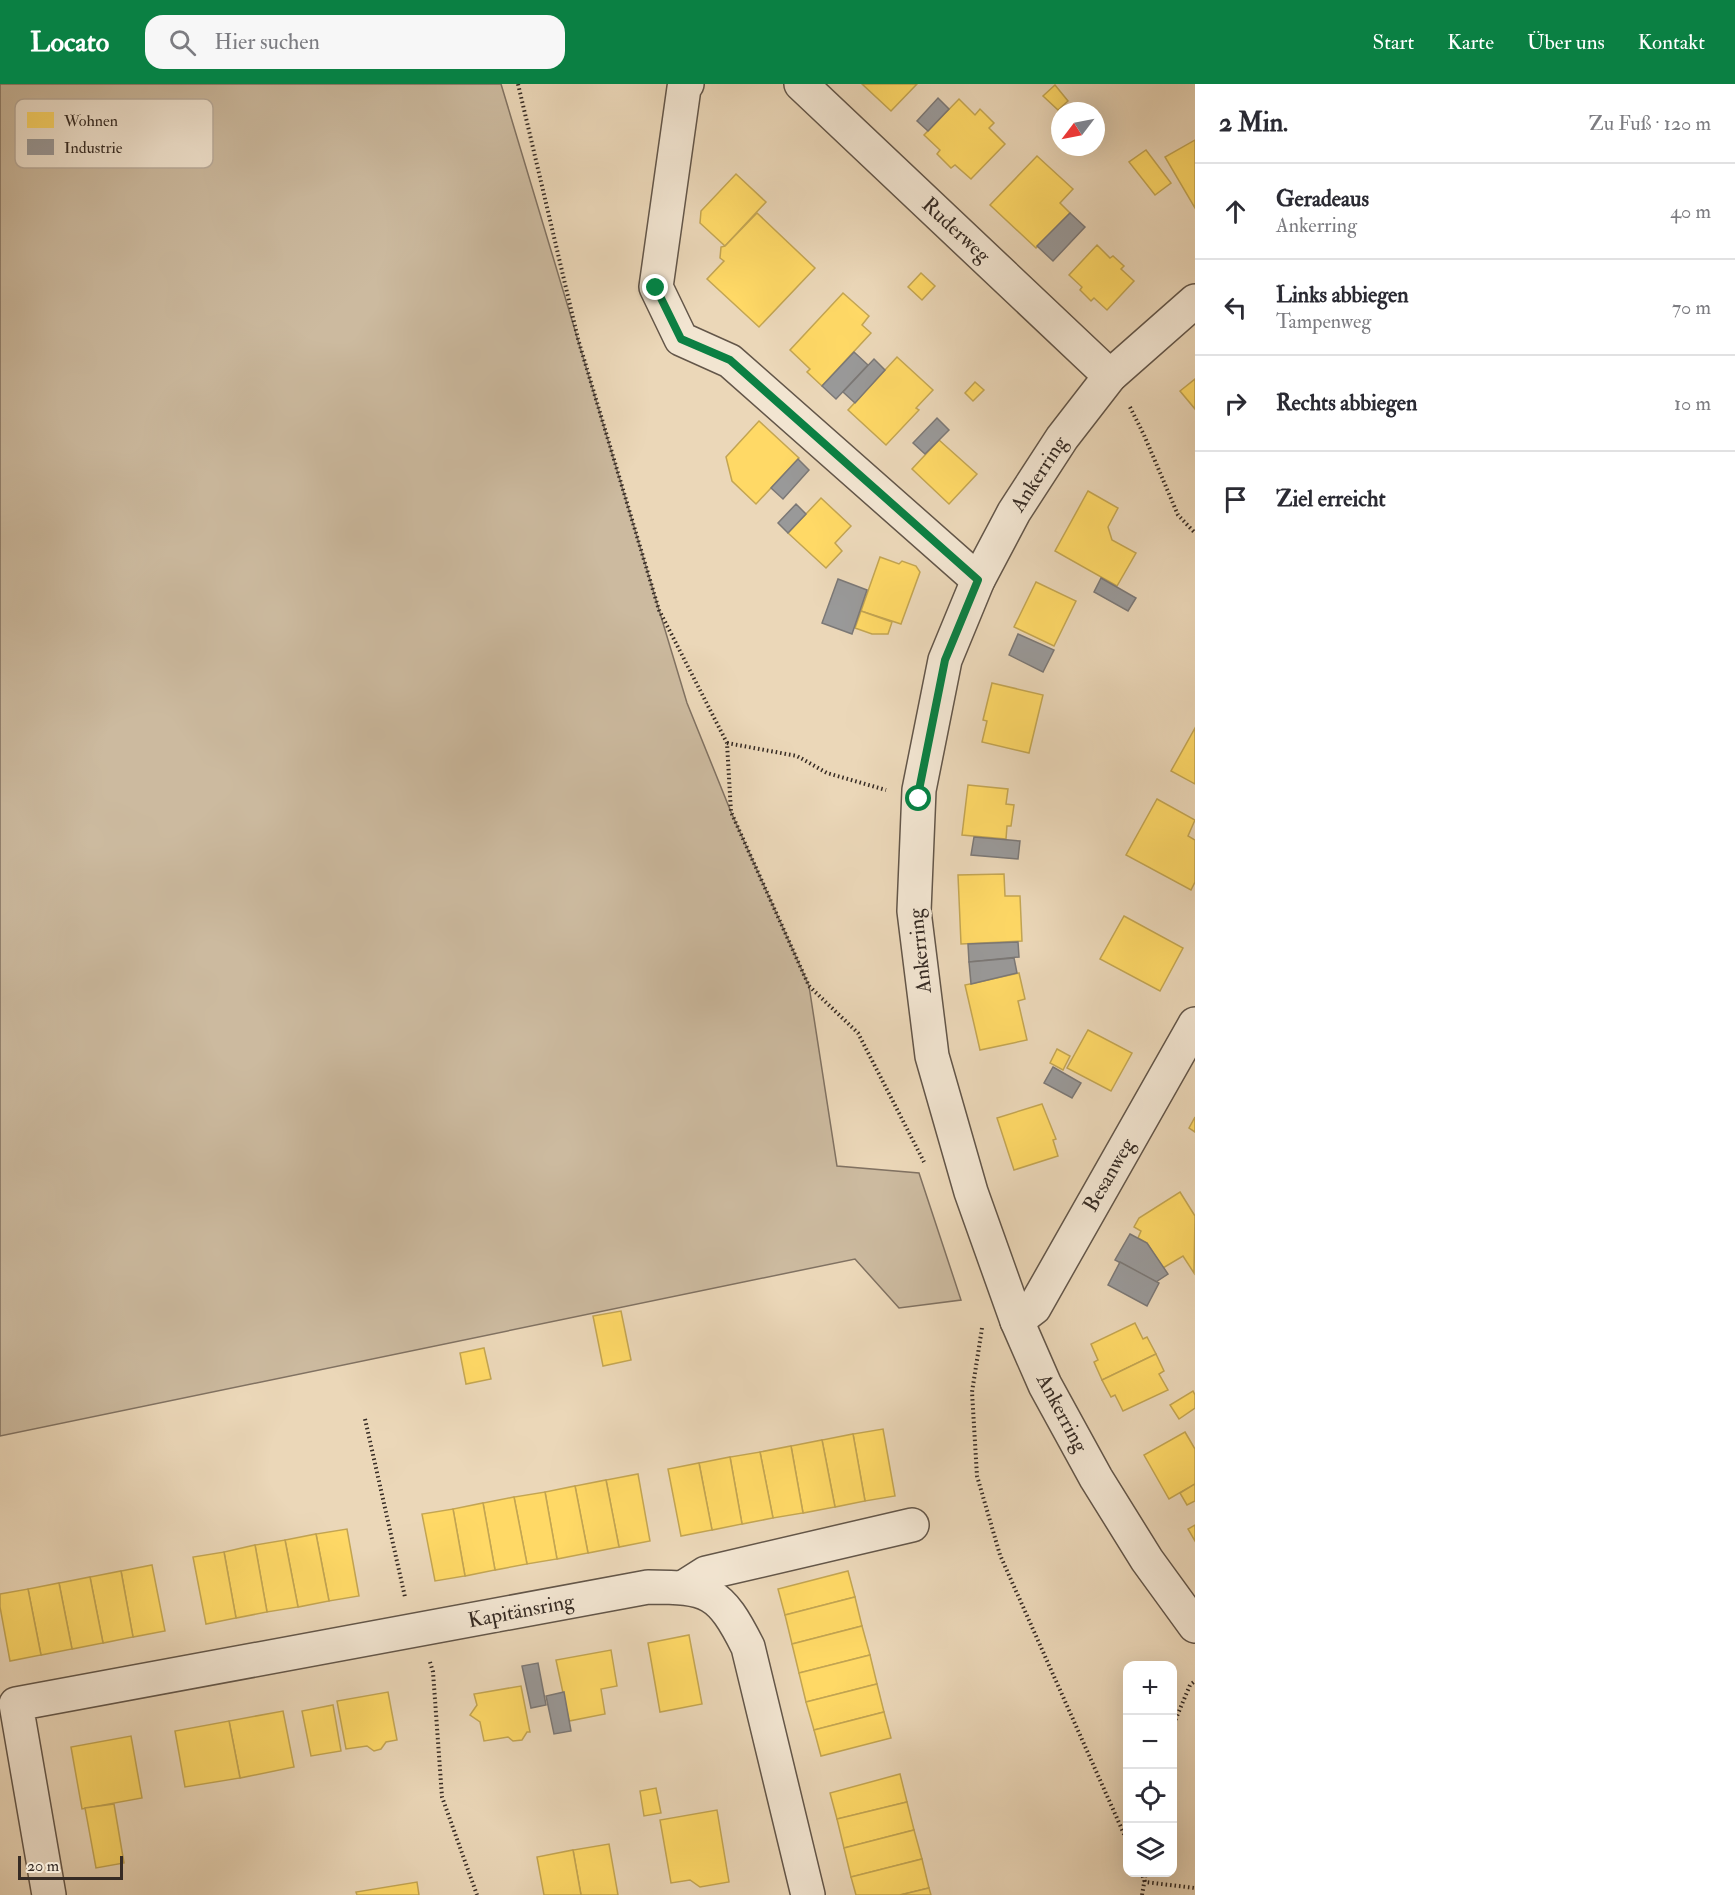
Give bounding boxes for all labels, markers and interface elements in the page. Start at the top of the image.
search box [145,15,565,69]
text: Locato [30,25,109,60]
icon: search [166,26,199,59]
text: Hier suchen [214,28,320,56]
text: Start [1372,29,1414,56]
text: Karte [1447,29,1494,56]
text: Über uns [1527,29,1605,56]
text: Kontakt [1638,29,1705,56]
legend [15,99,213,168]
north arrow [1051,102,1105,156]
text: 2 Min. [1219,107,1288,139]
text: Wohnen [63,111,118,131]
text: Zu Fuß · 120 m [1589,111,1711,136]
text: Industrie [64,138,123,158]
text: Geradeaus [1276,185,1369,213]
street label: Ruderweg [916,191,997,269]
icon: ahead [1219,195,1252,228]
text: 40 m [1670,199,1711,224]
text: Ankerring [1276,213,1357,238]
route end [642,274,668,300]
text: Links abbiegen [1276,281,1409,309]
icon: left [1219,291,1252,324]
text: 70 m [1672,295,1711,320]
text: Tampenweg [1276,309,1371,334]
icon: right [1219,387,1252,420]
text: Rechts abbiegen [1276,389,1417,417]
text: 10 m [1674,391,1711,416]
street label: Ankerring [1004,430,1074,518]
icon: arrive [1219,483,1252,516]
text: Ziel erreicht [1276,485,1386,513]
route start [905,785,931,811]
street label: Ankerring [902,907,938,996]
street label: Besanweg [1077,1133,1141,1217]
street label: Ankerring [1030,1368,1094,1457]
street label: Kapitänsring [466,1587,577,1634]
map controls [1123,1661,1177,1877]
button: + [1123,1661,1177,1715]
button: − [1123,1715,1177,1769]
button: locate [1123,1769,1177,1823]
button: layers [1123,1823,1177,1877]
scale bar [18,1853,123,1880]
text: 20 m [27,1856,59,1876]

